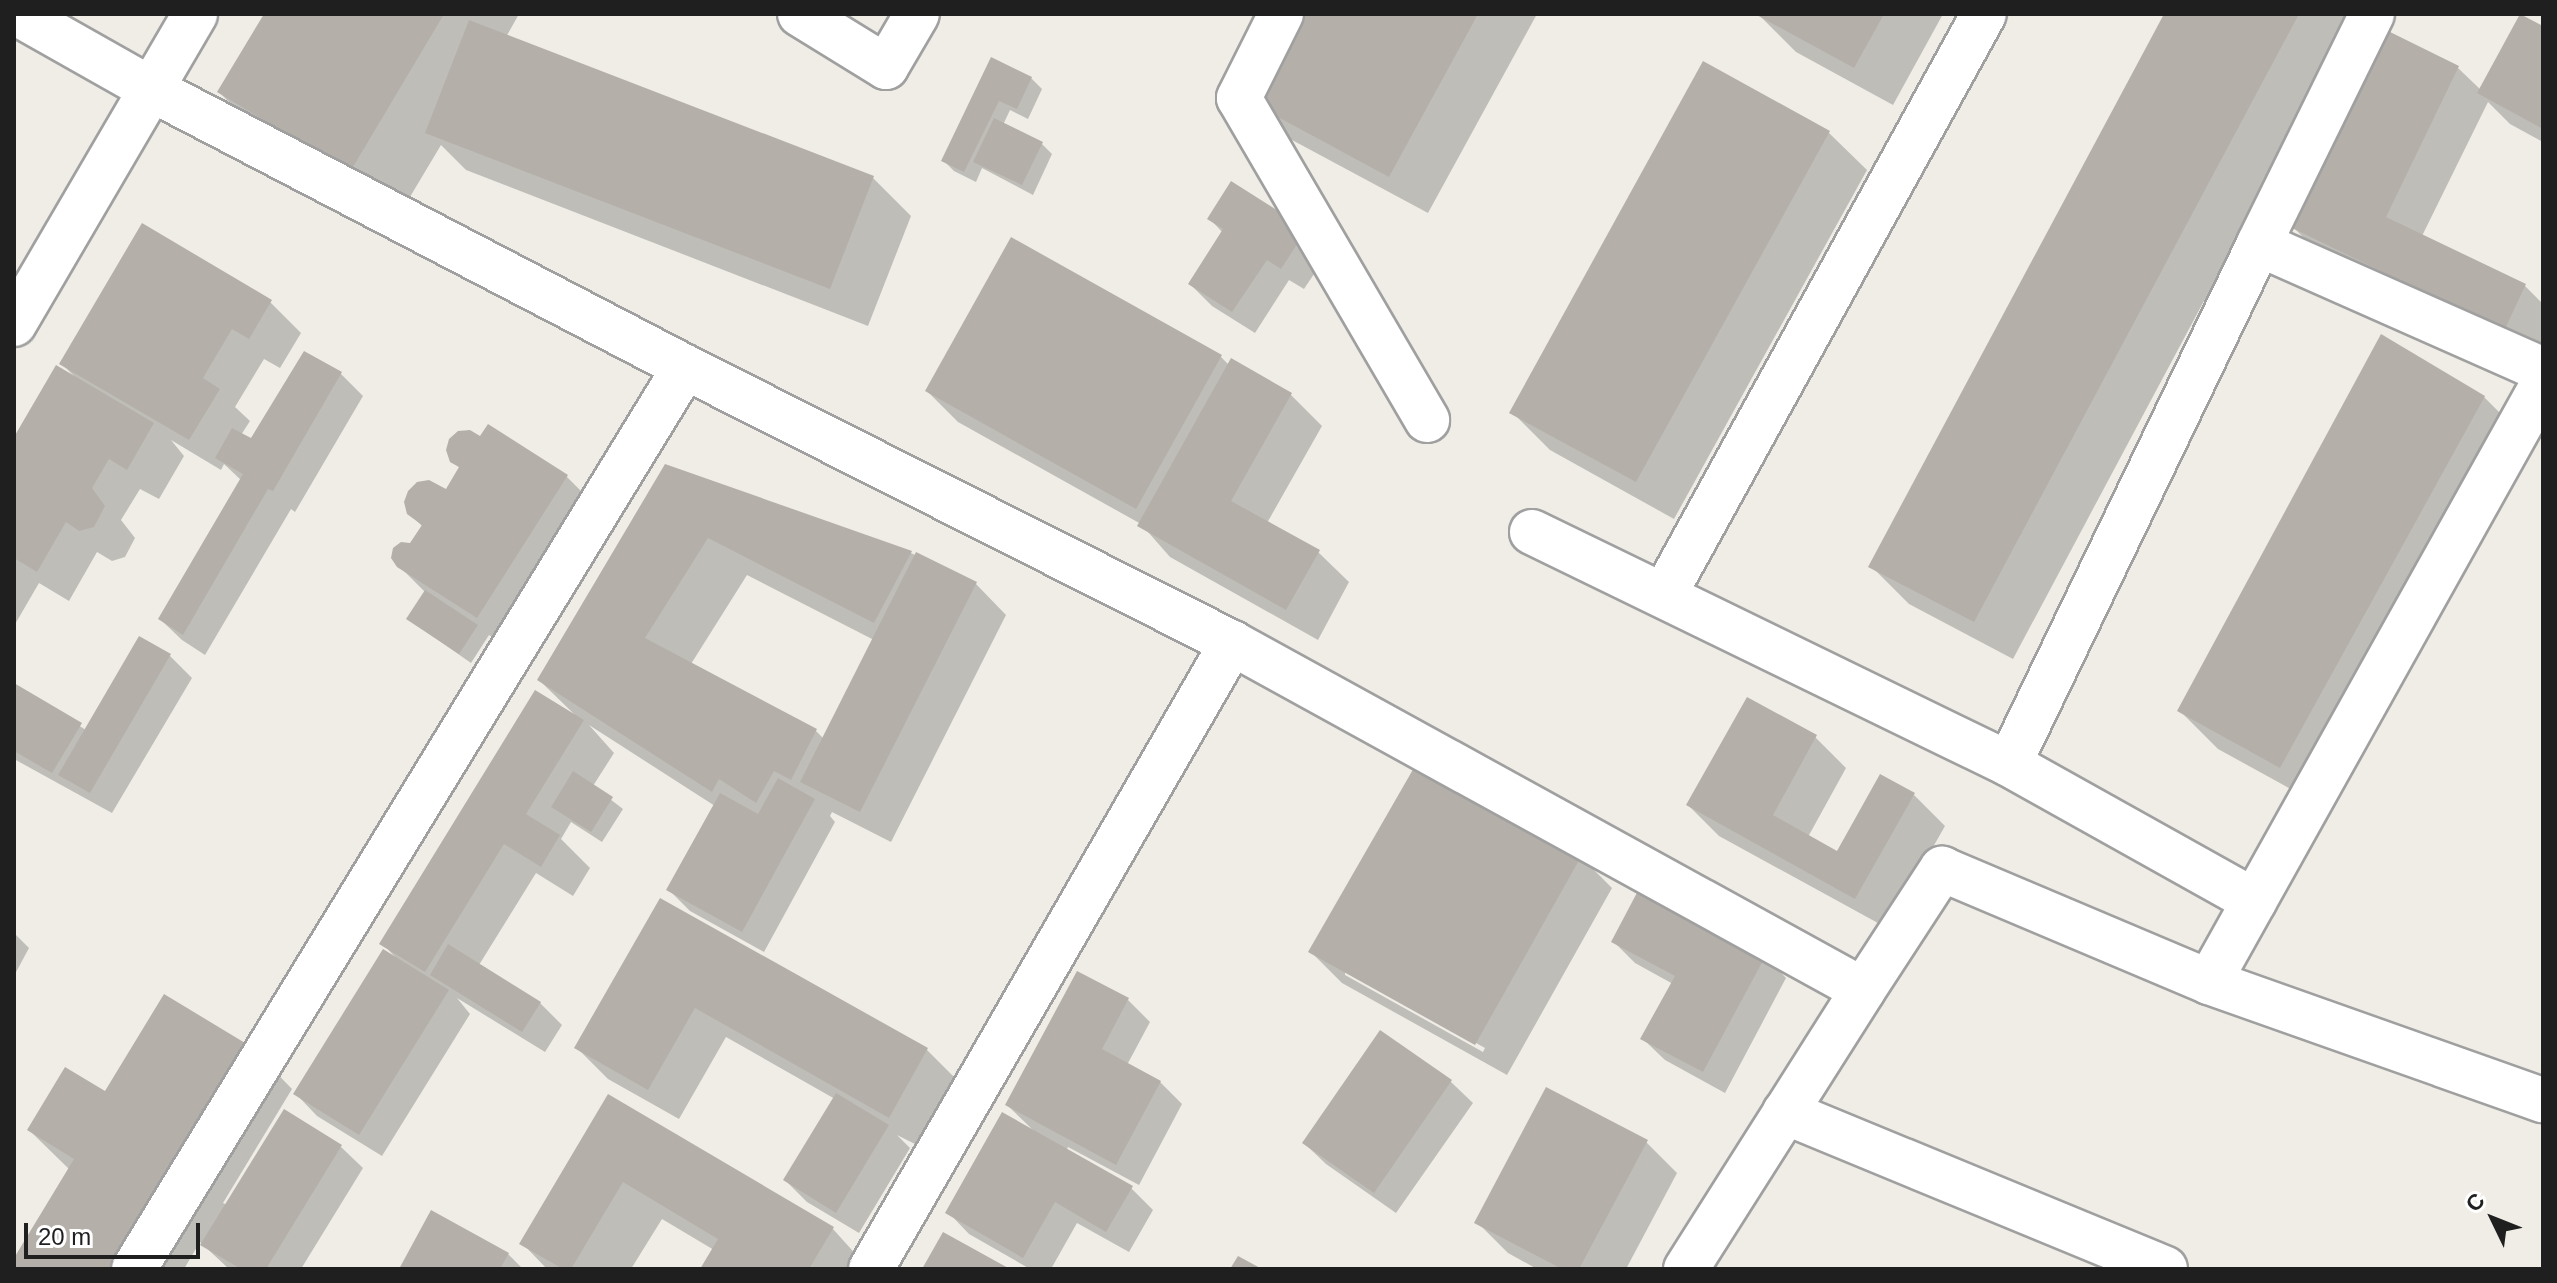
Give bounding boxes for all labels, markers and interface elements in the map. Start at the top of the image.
north arrow [2453,1179,2533,1259]
text: С [2461,1188,2490,1217]
scale bar [28,1207,204,1257]
text: 20 m [38,1223,91,1250]

